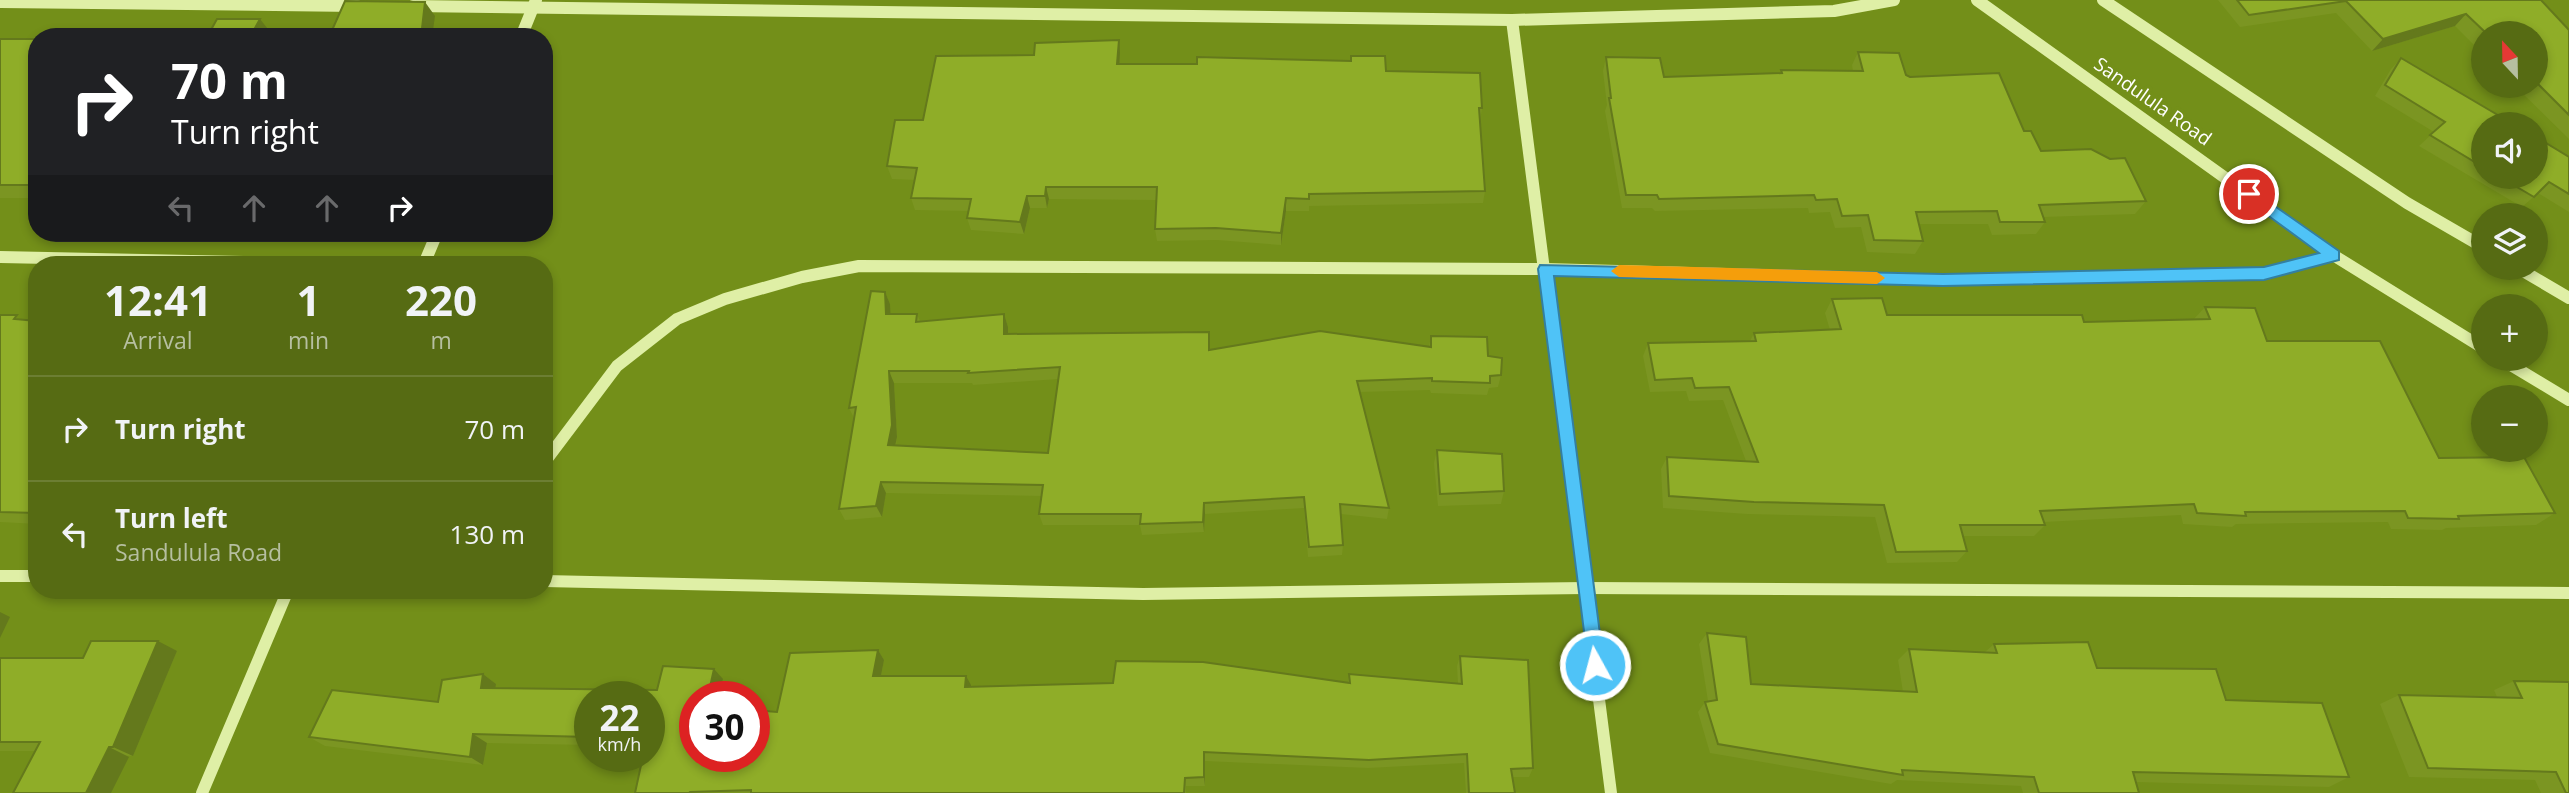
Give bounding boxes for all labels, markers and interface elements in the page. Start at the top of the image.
north arrow [2471,21,2548,98]
map controls [2471,21,2548,462]
text: 70 m [171,47,288,113]
street label: Sandulula Road [2089,51,2217,151]
icon: right [56,56,147,147]
text: Turn right [171,110,319,153]
button: sound [2471,112,2548,189]
pin [2219,164,2279,224]
icon: arrive [2230,175,2268,213]
icon: left [162,189,200,227]
icon: ahead [235,189,273,227]
icon: ahead [308,189,346,227]
icon: right [381,189,419,227]
button: layers [2471,203,2548,280]
text: 12:41 [104,271,212,328]
text: 1 [296,271,321,328]
text: 220 [405,271,477,328]
button: + [2471,294,2548,371]
text: Arrival [123,324,193,356]
text: min [288,324,329,356]
text: m [430,324,452,356]
button: − [2471,385,2548,462]
icon: right [56,410,94,448]
text: Turn right [115,411,246,447]
text: 70 m [464,411,525,447]
text: Turn left [115,500,227,536]
icon: left [56,515,94,553]
text: 130 m [450,516,525,552]
text: Sandulula Road [115,536,282,568]
position arrow [1558,628,1632,702]
speed limit sign: 30 [679,681,770,772]
text: 22 [599,694,640,741]
text: km/h [598,732,641,756]

